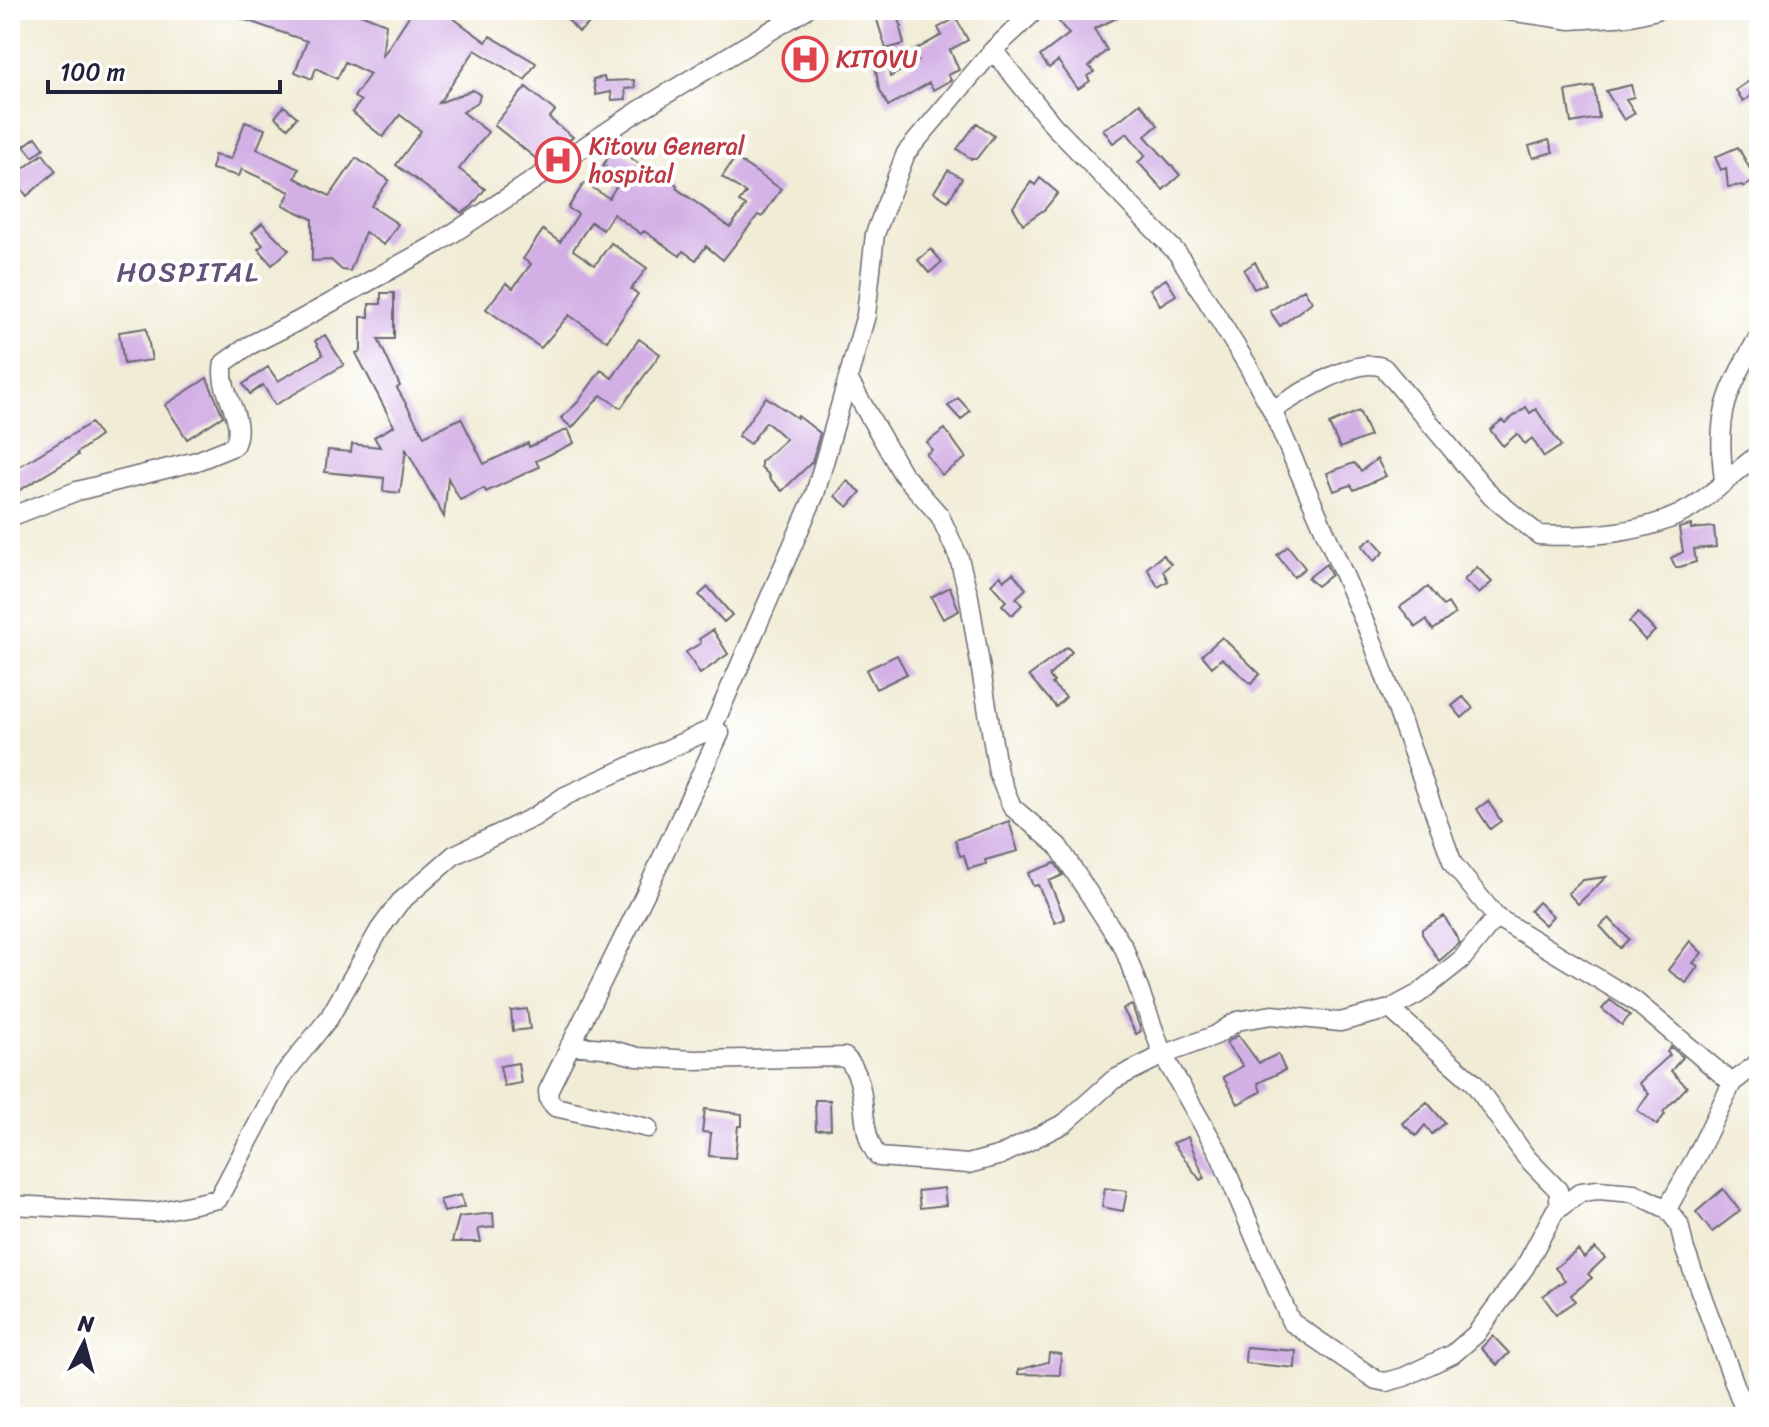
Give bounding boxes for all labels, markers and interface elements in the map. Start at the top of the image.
hospital icon: KITOVU [781,35,829,83]
place label: KITOVU [836,38,918,80]
scale bar [48,44,280,94]
text: 100 m [60,51,125,93]
place label: Kitovu General hospital [588,125,746,195]
hospital icon: Kitovu General hospital [534,136,582,184]
district label: HOSPITAL [116,247,260,296]
north arrow [44,1303,124,1383]
text: N [75,1303,96,1344]

